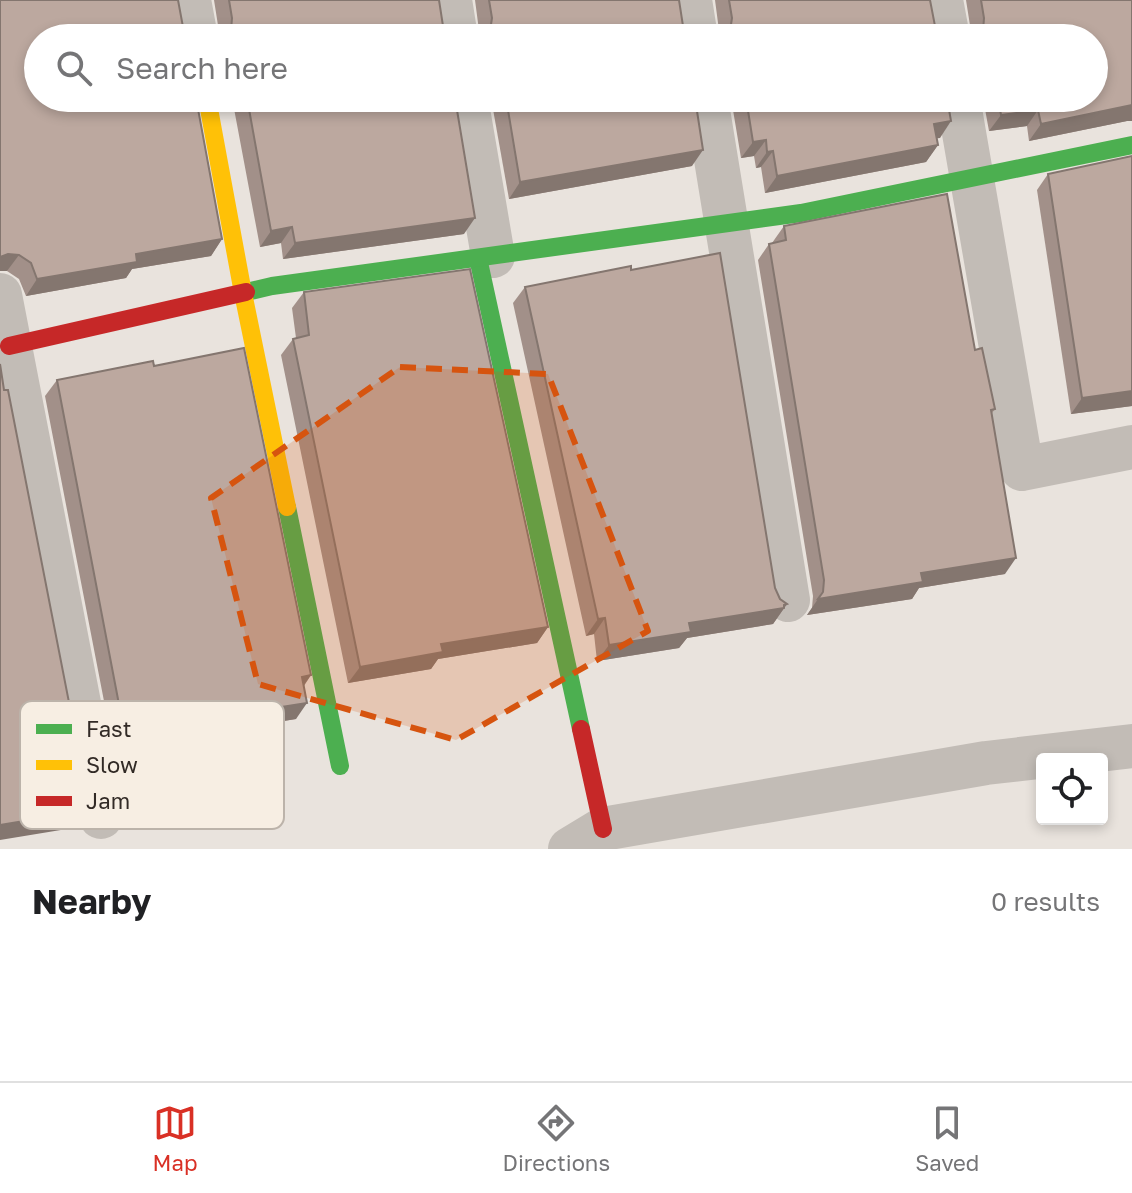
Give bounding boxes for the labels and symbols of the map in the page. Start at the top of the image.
legend [20,701,284,829]
text: Fast [86,715,132,742]
text: Slow [86,751,138,778]
text: Jam [86,787,130,814]

